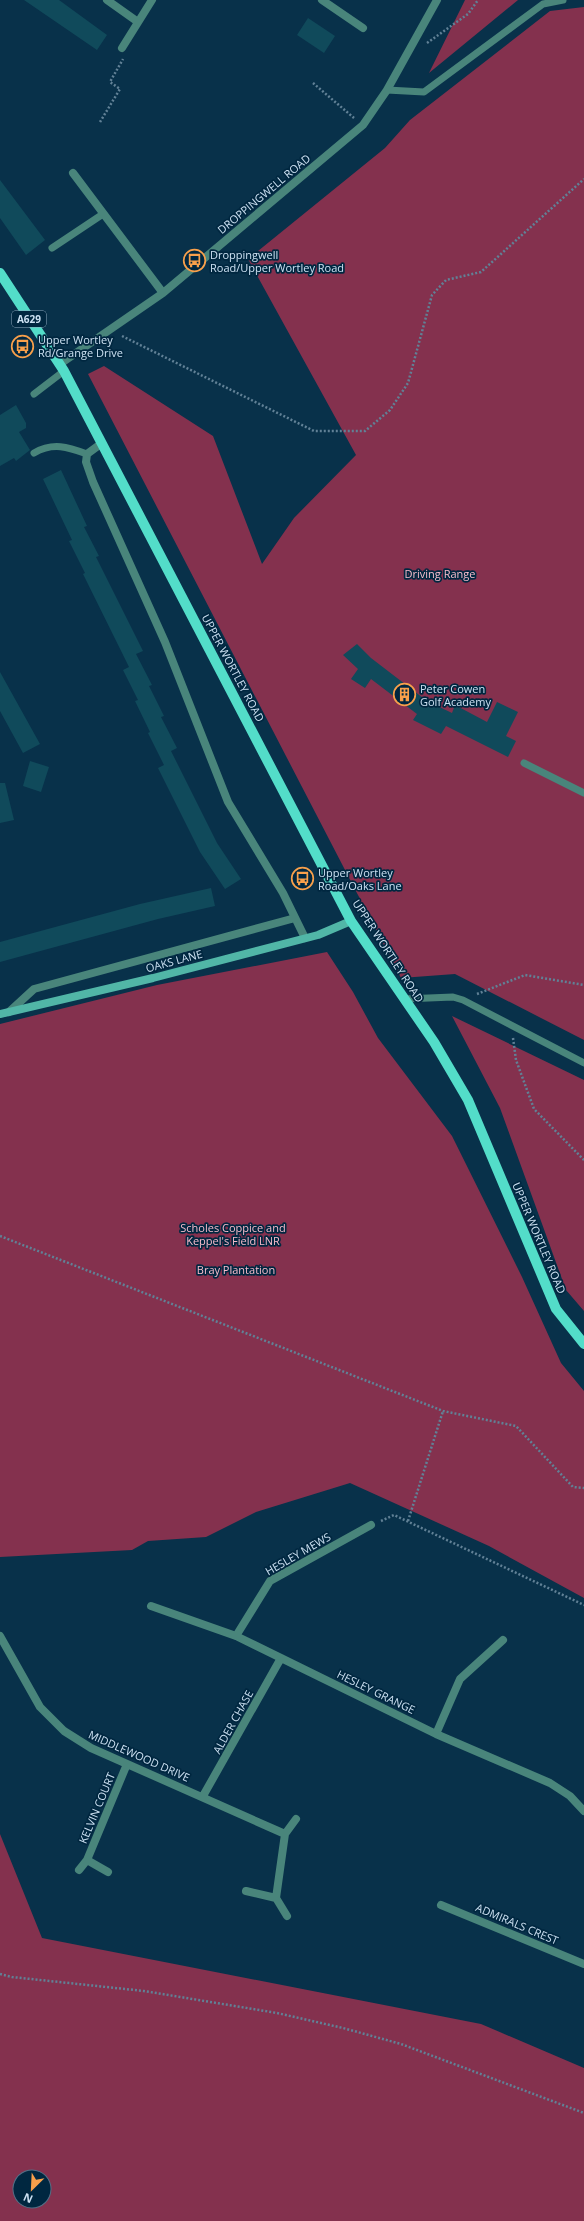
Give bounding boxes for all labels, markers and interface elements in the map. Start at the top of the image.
street label: DROPPINGWELL ROAD [214,150,313,237]
place label: Droppingwell Road/Upper Wortley Road [210,247,344,275]
bus stop icon: Droppingwell Road/Upper Wortley Road [181,248,207,274]
road number: A629 [12,311,46,327]
place label: Upper Wortley Rd/Grange Drive [38,332,123,360]
bus stop icon: Upper Wortley Rd/Grange Drive [10,333,36,359]
park label: Driving Range [405,566,475,581]
street label: UPPER WORTLEY ROAD [199,611,268,724]
place label: Peter Cowen Golf Academy [420,681,491,709]
building icon: Peter Cowen Golf Academy [392,682,418,708]
place label: Upper Wortley Road/Oaks Lane [318,865,402,893]
bus stop icon: Upper Wortley Road/Oaks Lane [290,866,316,892]
street label: UPPER WORTLEY ROAD [350,896,427,1005]
street label: OAKS LANE [144,946,204,975]
street label: UPPER WORTLEY ROAD [509,1180,570,1296]
park label: Scholes Coppice and Keppel's Field LNR [180,1220,286,1248]
park label: Bray Plantation [197,1262,275,1277]
street label: HESLEY MEWS [262,1529,333,1578]
street label: HESLEY GRANGE [335,1666,418,1717]
street label: ALDER CHASE [209,1687,256,1756]
street label: MIDDLEWOOD DRIVE [86,1726,192,1785]
street label: KELVIN COURT [75,1770,118,1846]
street label: ADMIRALS CREST [474,1899,561,1948]
north arrow [12,2169,52,2209]
text: N [21,2190,35,2207]

